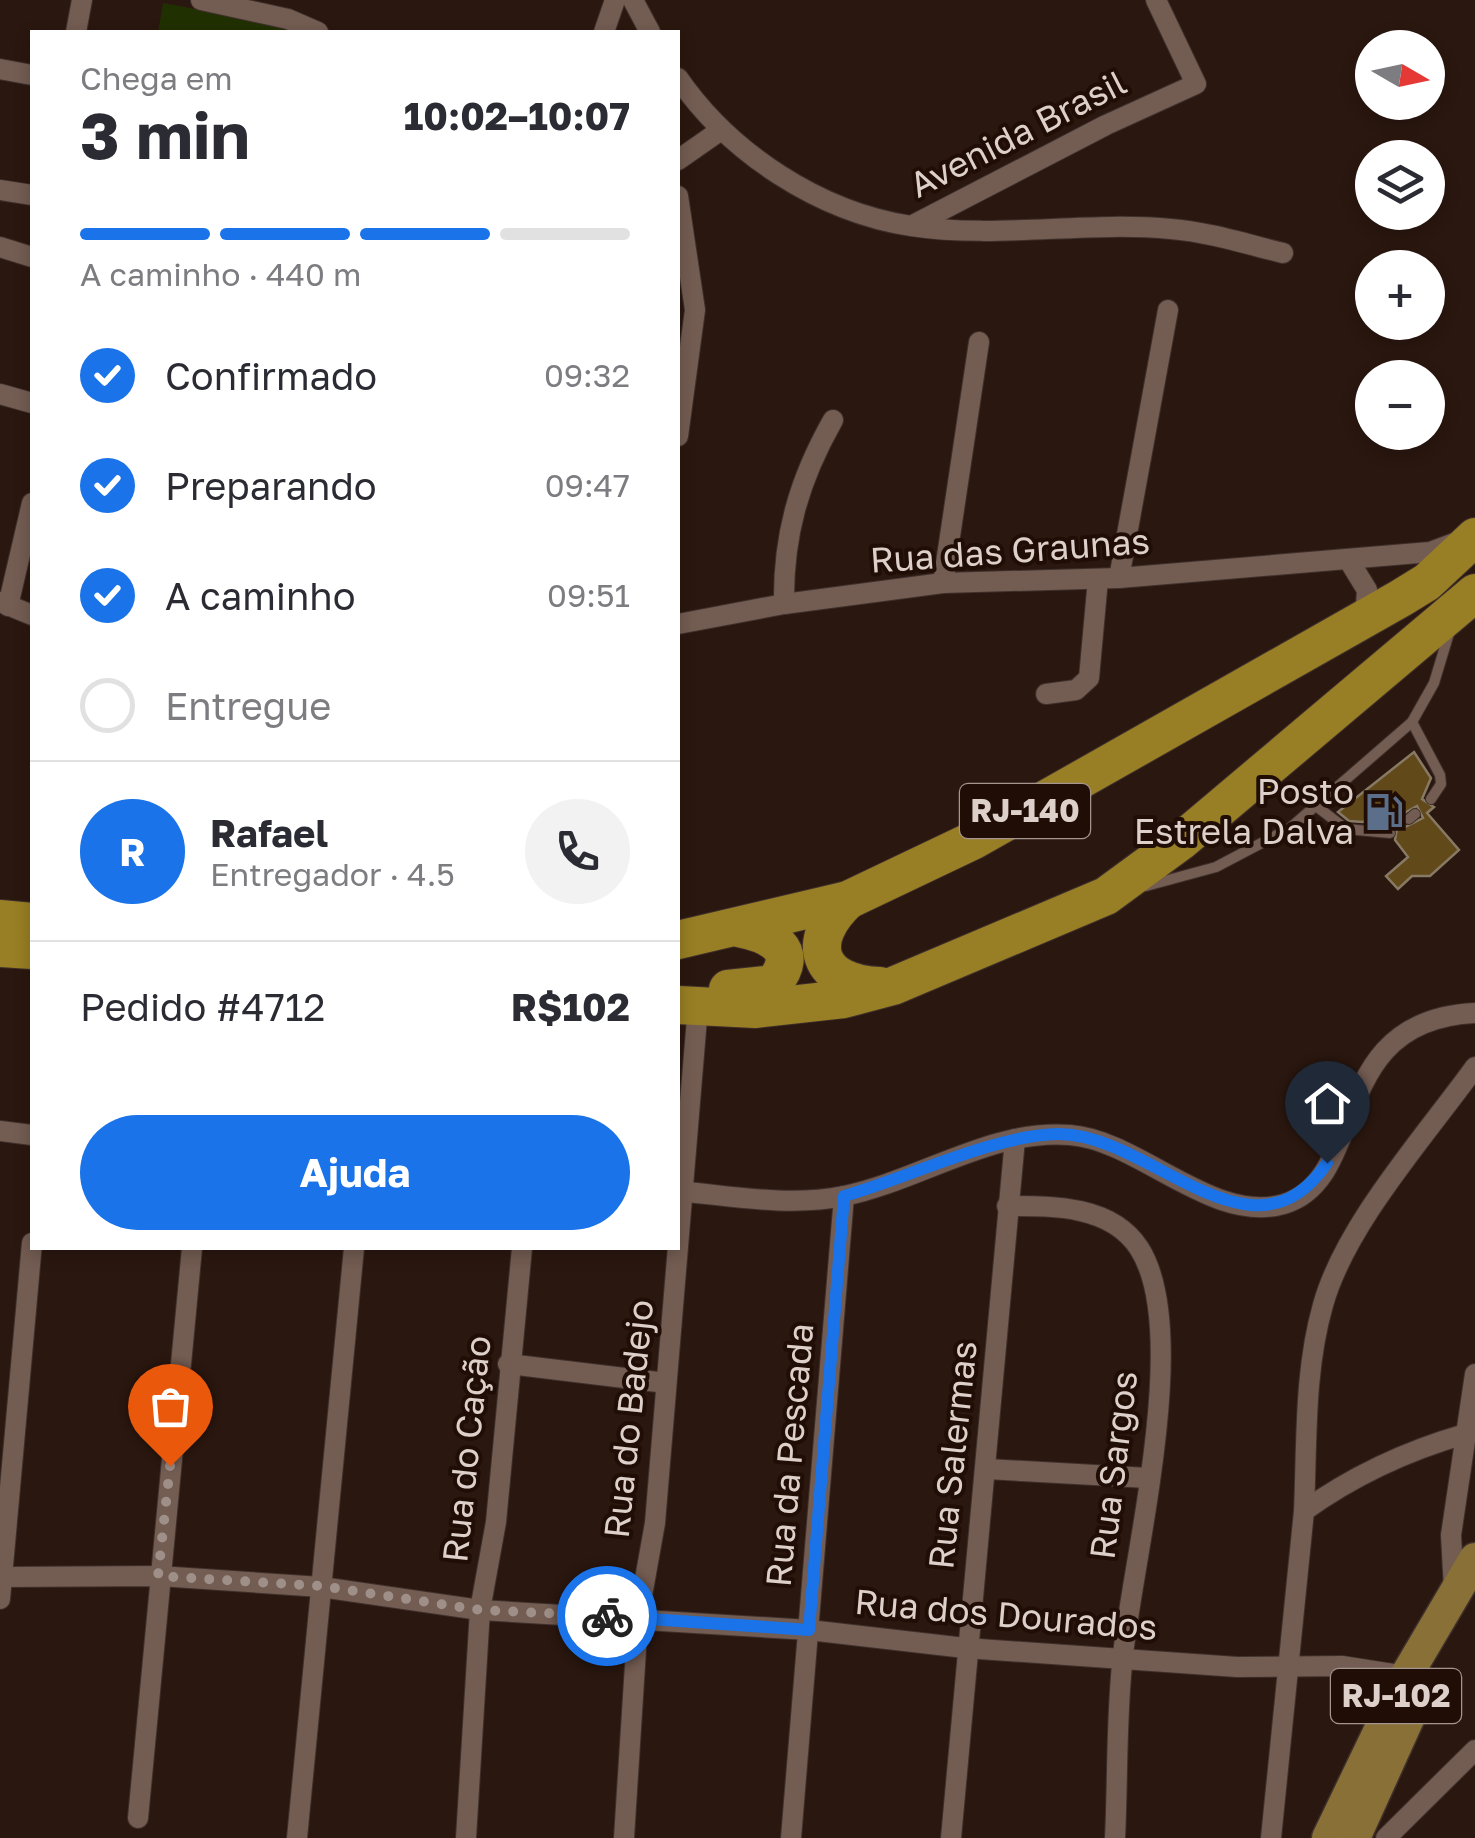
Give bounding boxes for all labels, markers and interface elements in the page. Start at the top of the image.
north arrow [1355,30,1445,120]
map controls [1355,30,1445,450]
text: Chega em [80,59,233,97]
street label: Avenida Brasil [902,61,1133,206]
text: 10:02–10:07 [404,93,630,138]
text: 3 min [80,95,250,173]
button: layers [1355,140,1445,230]
button: + [1355,250,1445,340]
text: A caminho · 440 m [80,255,361,293]
icon: check [80,348,135,403]
text: Confirmado [165,353,377,398]
text: 09:32 [544,356,630,394]
button: − [1355,360,1445,450]
icon: check [80,458,135,513]
text: Preparando [165,463,377,508]
text: 09:47 [545,466,630,504]
street label: Rua das Graunas [869,519,1151,581]
icon: check [80,568,135,623]
text: A caminho [165,573,356,618]
text: 09:51 [547,576,630,614]
text: Entregue [165,683,331,728]
place label: Posto Estrela Dalva [1134,770,1354,852]
road number: RJ-140 [960,784,1090,838]
fuel station icon: Posto Estrela Dalva [1363,791,1405,833]
button: phone [525,799,630,904]
text: Rafael [210,810,328,855]
text: R [119,829,146,874]
text: Entregador · 4.5 [210,855,455,893]
text: Pedido #4712 [80,984,325,1029]
text: R$102 [511,984,630,1029]
pin [1285,1061,1370,1164]
icon: home [1300,1076,1355,1131]
button: Ajuda [80,1115,630,1230]
street label: Rua do Badejo [595,1298,661,1540]
street label: Rua da Pescada [757,1321,821,1588]
street label: Rua do Cação [433,1334,499,1564]
street label: Rua Salermas [919,1339,985,1571]
pin [128,1364,213,1467]
street label: Rua Sargos [1081,1368,1145,1561]
icon: bag [143,1379,198,1434]
courier [557,1566,657,1666]
street label: Rua dos Dourados [853,1580,1159,1648]
icon: bike [580,1589,635,1644]
road number: RJ-102 [1331,1669,1461,1723]

